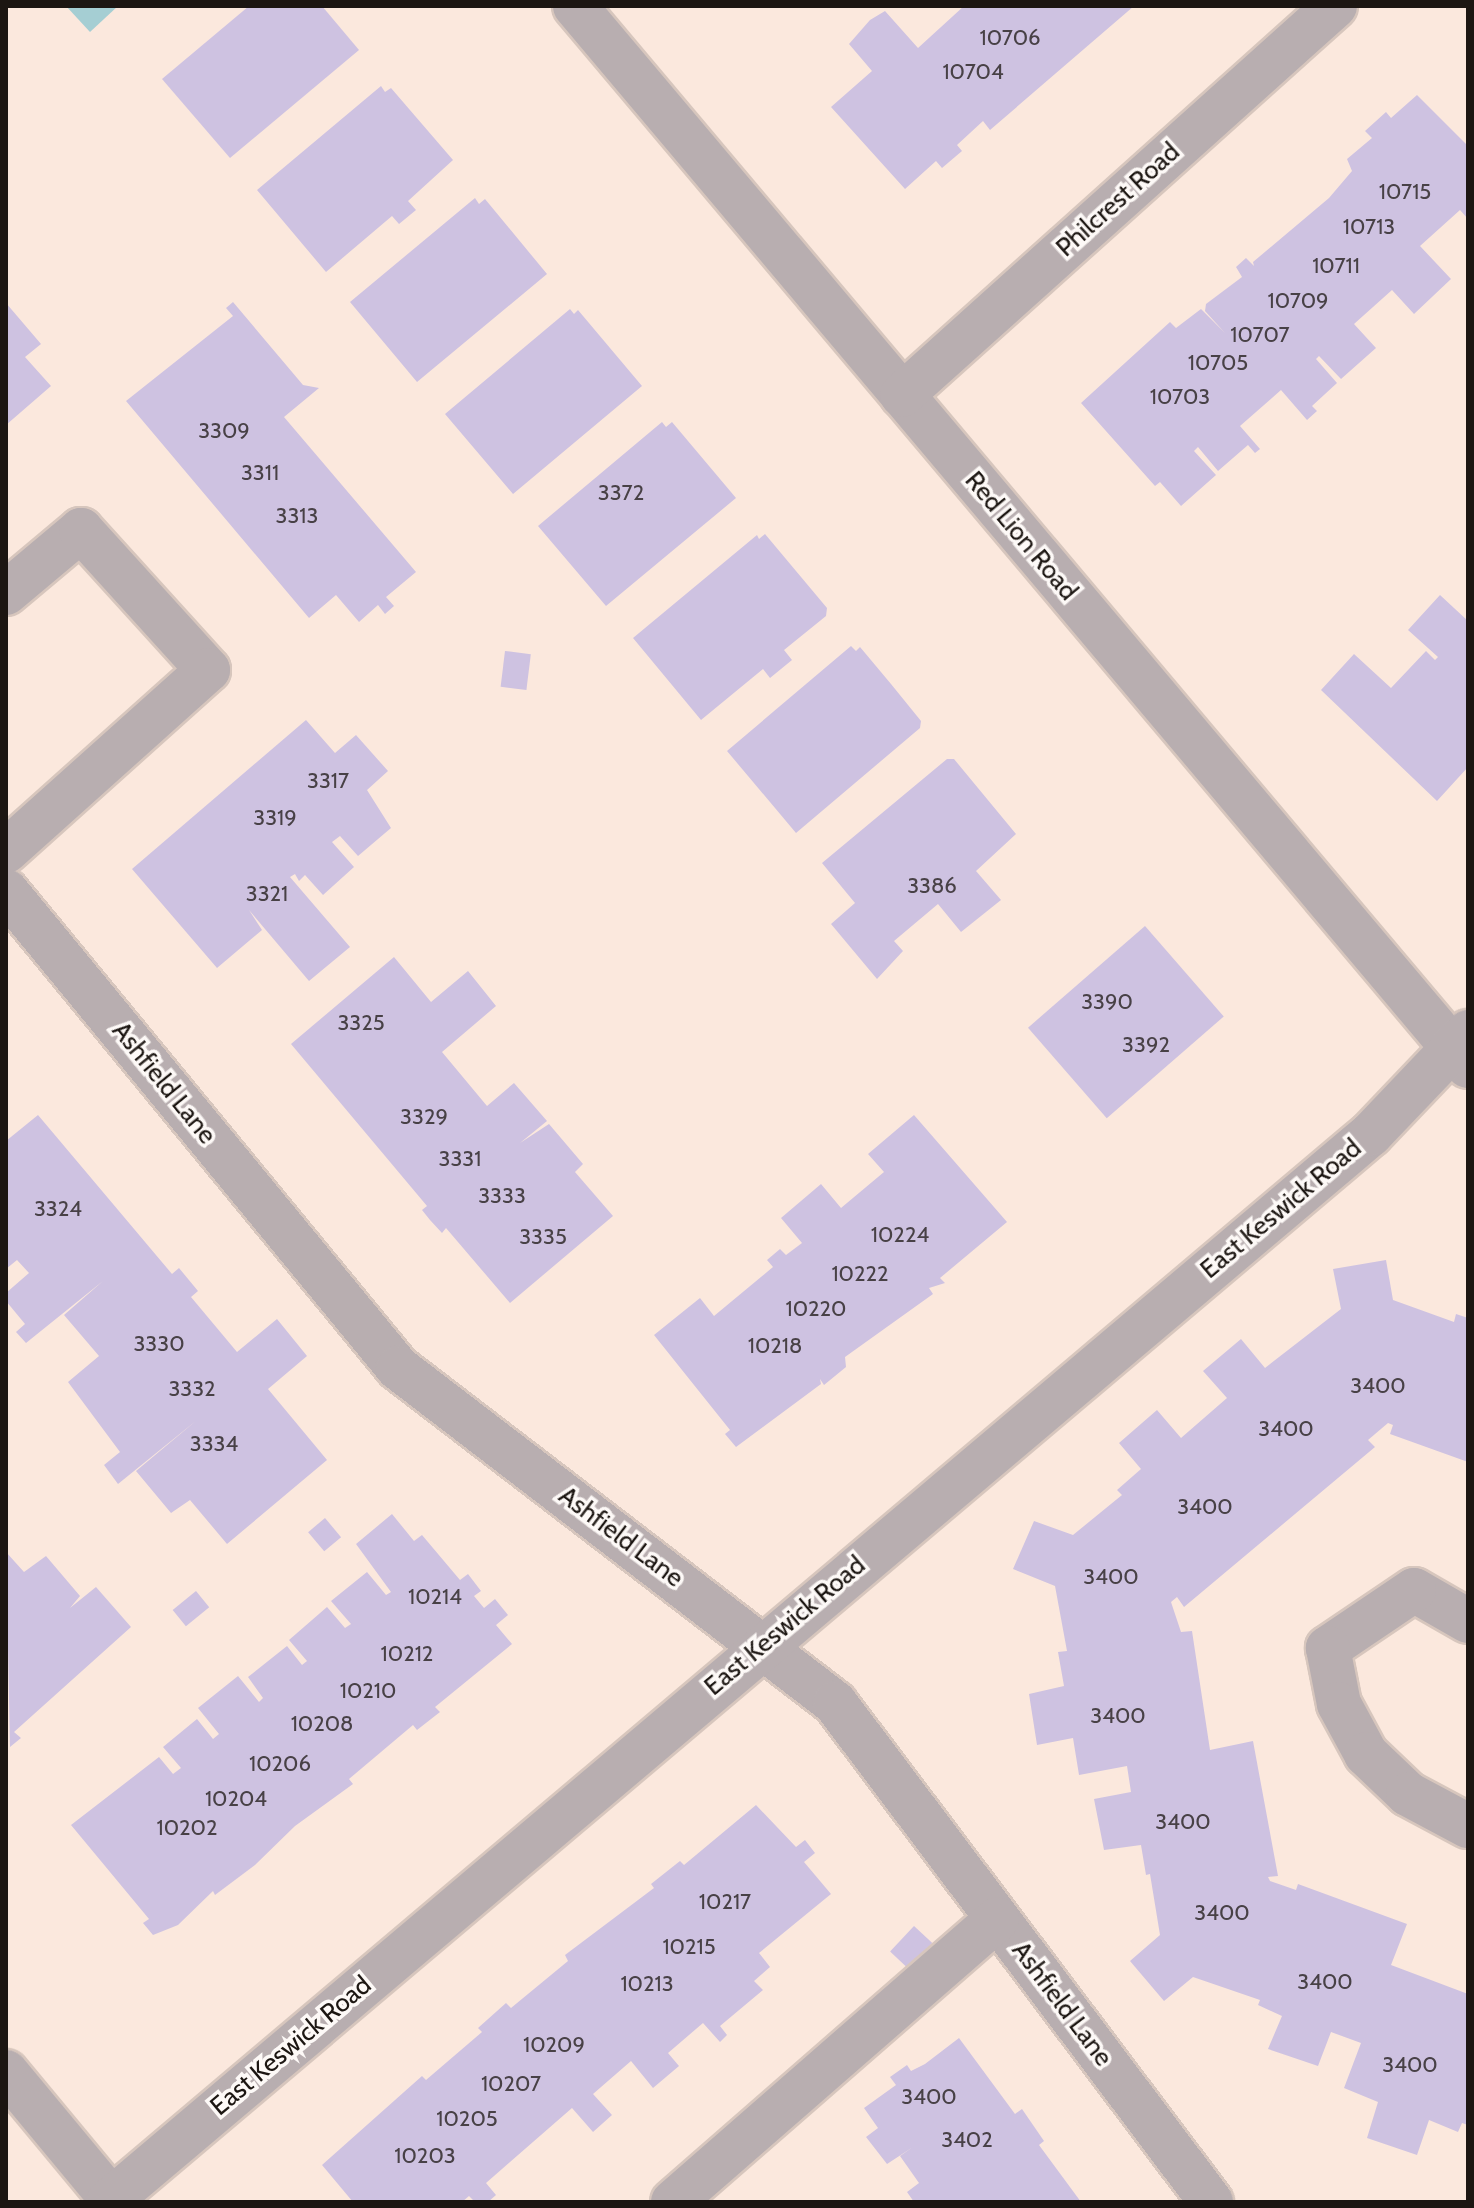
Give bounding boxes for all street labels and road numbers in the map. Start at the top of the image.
street label: Philcrest Road [1050,137,1186,263]
street label: Red Lion Road [958,465,1084,607]
street label: Ashfield Lane [105,1016,223,1150]
street label: East Keswick Road [1194,1133,1368,1285]
street label: Ashfield Lane [553,1480,689,1594]
street label: East Keswick Road [698,1550,872,1702]
street label: Ashfield Lane [1005,1936,1119,2072]
street label: East Keswick Road [204,1970,378,2122]

